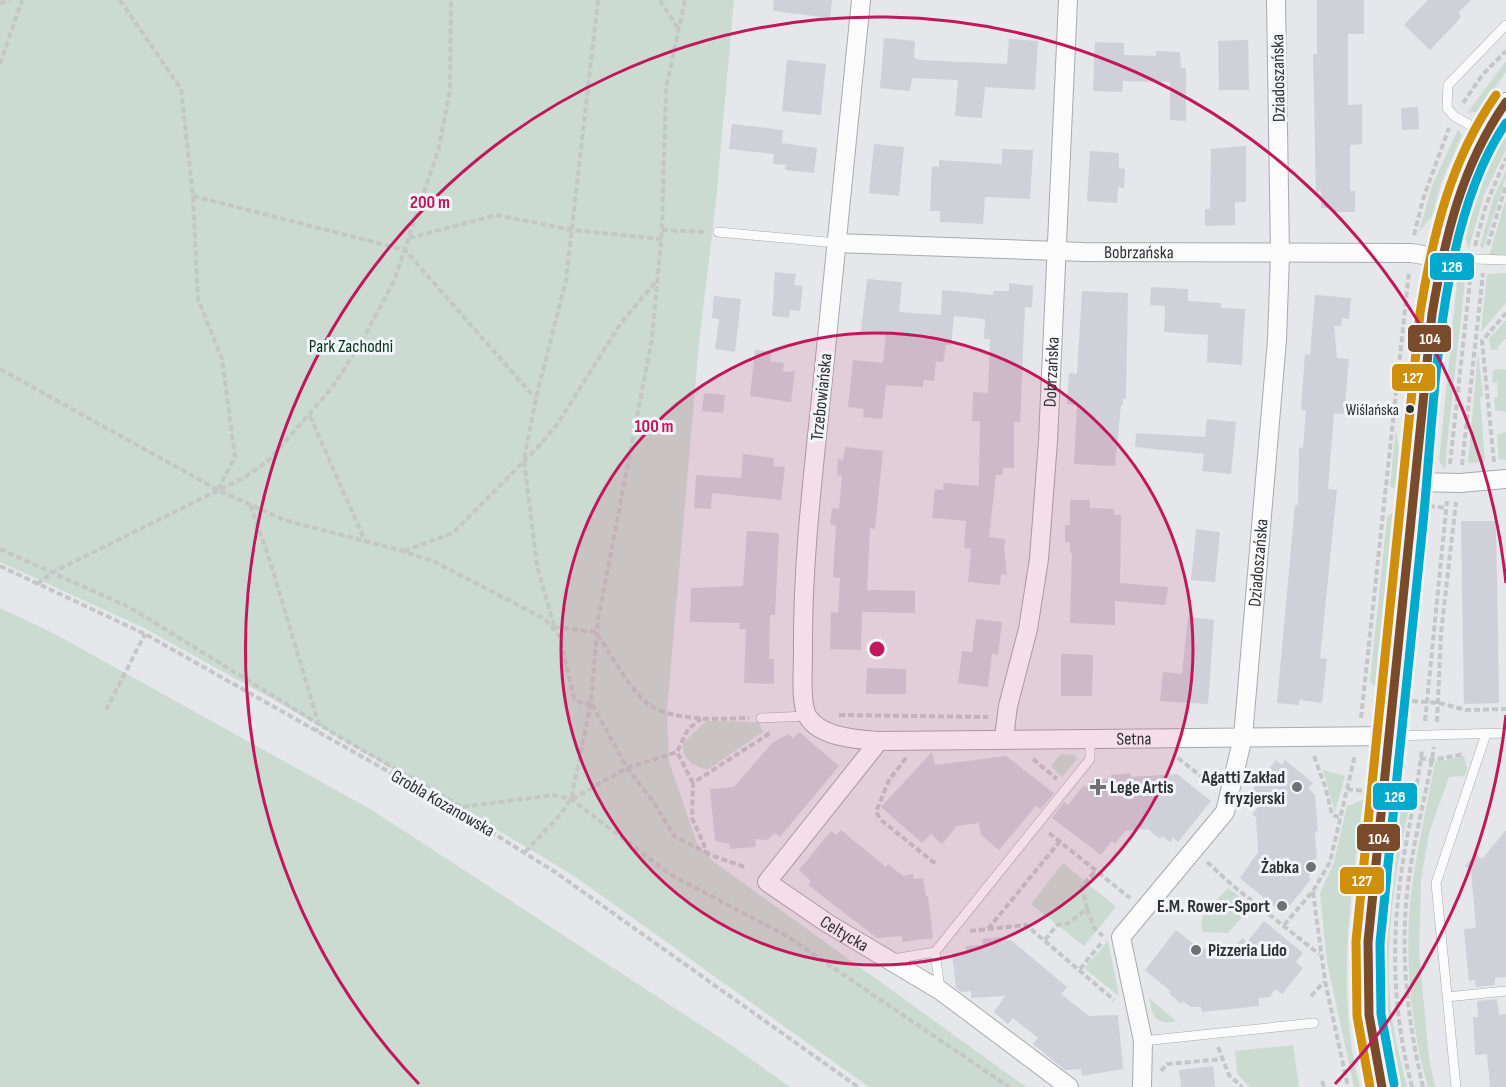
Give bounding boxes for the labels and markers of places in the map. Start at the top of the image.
place label: Wiślańska [1346,401,1399,420]
marker: Wiślańska [1404,403,1416,415]
centre of rings [867,639,887,659]
place label: Agatti Zakład fryzjerski [1200,767,1285,809]
place label: Lege Artis [1110,777,1174,798]
marker: Lege Artis [1091,780,1105,794]
marker: Agatti Zakład fryzjerski [1290,780,1304,794]
place label: Żabka [1261,857,1299,878]
marker: Żabka [1304,860,1318,874]
place label: E.M. Rower-Sport [1157,896,1270,917]
marker: E.M. Rower-Sport [1275,899,1289,913]
place label: Pizzeria Lido [1208,940,1287,961]
marker: Pizzeria Lido [1189,943,1203,957]

